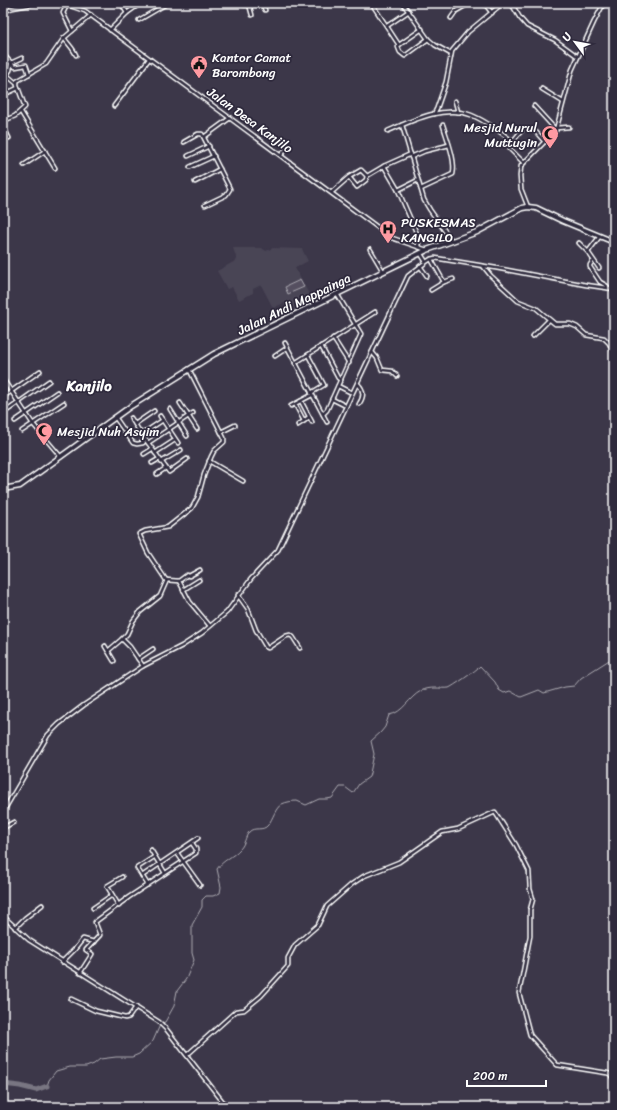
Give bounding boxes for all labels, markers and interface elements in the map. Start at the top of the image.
north arrow [555,22,595,62]
text: U [557,28,577,45]
place label: Kantor Camat Barombong [212,46,292,84]
public building icon: Kantor Camat Barombong [189,54,209,79]
street label: Jalan Desa Kanjilo [201,80,298,160]
place label: Mesjid Nurul Muttugin [464,116,537,154]
mosque icon: Mesjid Nurul Muttugin [540,124,560,149]
place label: PUSKESMAS KANGILO [401,211,475,249]
hospital icon: PUSKESMAS KANGILO [378,219,398,244]
street label: Jalan Andi Mappainga [232,266,355,342]
district label: Kanjilo [65,373,112,399]
place label: Mesjid Nuh Asyim [57,420,159,443]
mosque icon: Mesjid Nuh Asyim [34,421,54,446]
scale bar [467,1062,546,1088]
text: 200 m [473,1065,507,1087]

